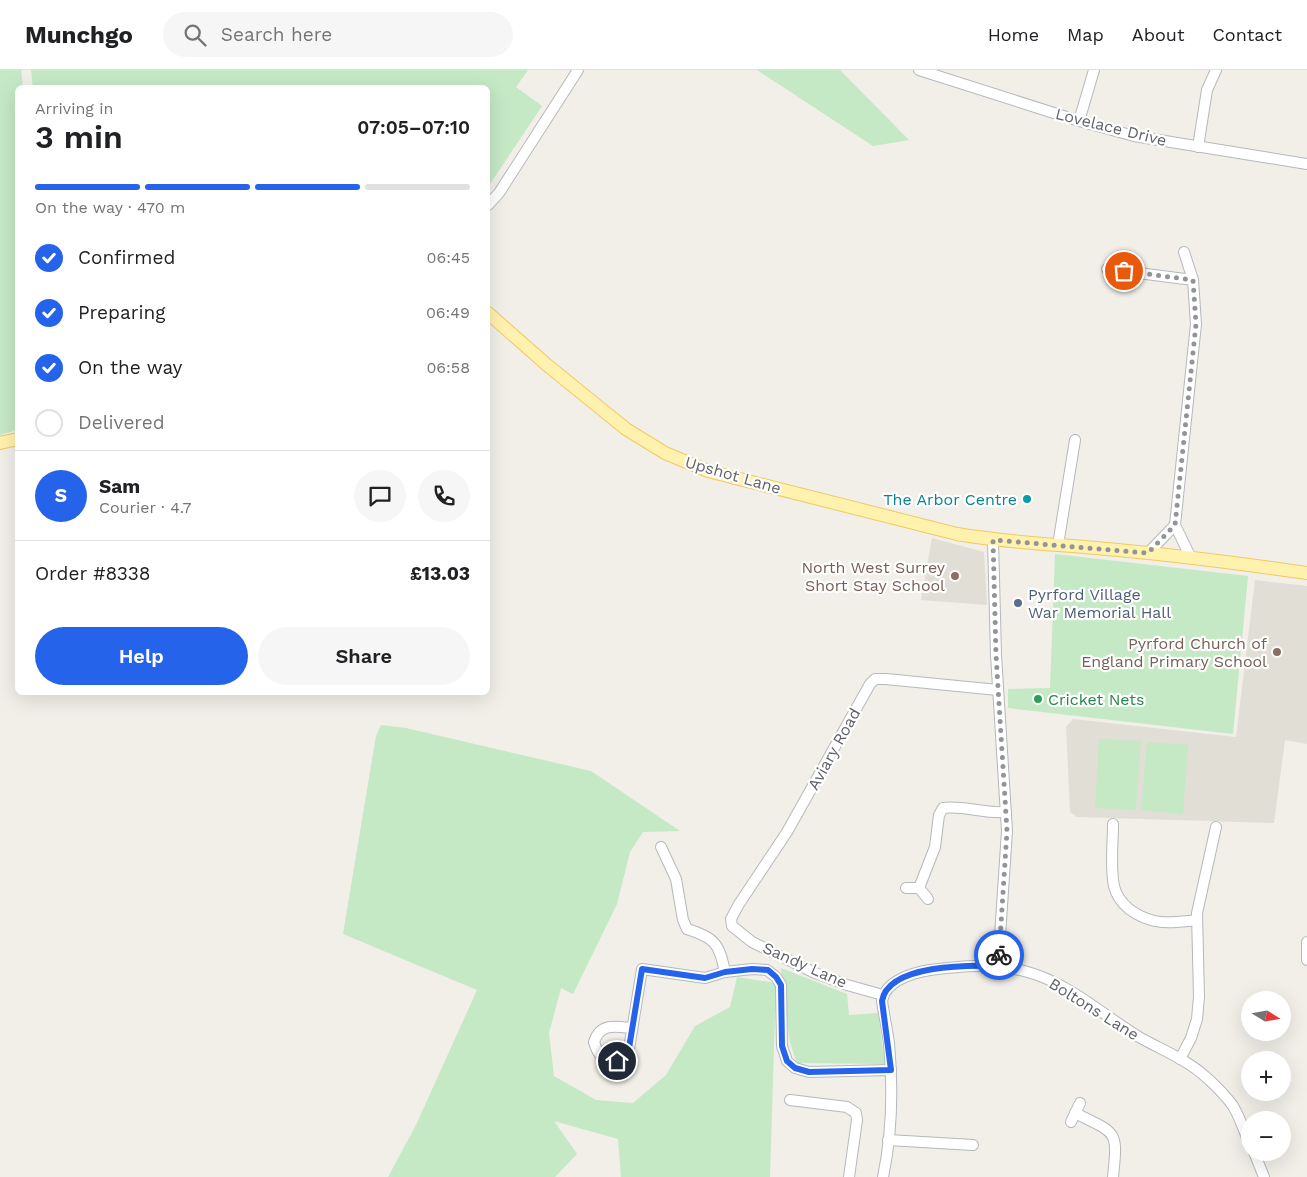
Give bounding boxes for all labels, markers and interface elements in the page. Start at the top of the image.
search box [163,12,513,57]
text: Munchgo [25,21,133,49]
icon: search [181,21,209,49]
text: Search here [221,23,332,46]
text: Home [988,24,1039,45]
text: Map [1067,24,1104,45]
text: About [1132,24,1184,45]
text: Contact [1212,24,1282,45]
text: Arriving in [35,99,113,118]
street label: Lovelace Drive [1053,104,1169,150]
text: 07:05–07:10 [357,116,470,139]
text: 3 min [35,118,123,156]
text: On the way · 470 m [35,198,185,217]
icon: check [35,244,63,272]
text: Confirmed [78,246,175,269]
text: 06:45 [426,248,470,267]
pin [1103,250,1145,292]
icon: bag [1110,257,1138,285]
icon: check [35,299,63,327]
text: Preparing [78,301,165,324]
text: 06:49 [426,303,470,322]
icon: check [35,354,63,382]
text: On the way [78,356,182,379]
text: 06:58 [426,358,470,377]
text: Delivered [78,411,165,434]
street label: Upshot Lane [683,452,783,498]
button: chat [354,470,406,522]
button: phone [418,470,470,522]
text: Sam [99,475,140,498]
text: S [55,484,67,507]
place label: The Arbor Centre [883,490,1017,509]
marker: The Arbor Centre [1021,493,1033,505]
text: Courier · 4.7 [99,498,192,517]
place label: North West Surrey Short Stay School [801,558,946,595]
text: Order #8338 [35,562,151,585]
text: £13.03 [410,562,470,585]
marker: North West Surrey Short Stay School [949,570,961,582]
place label: Pyrford Village War Memorial Hall [1028,585,1171,622]
marker: Pyrford Village War Memorial Hall [1012,597,1024,609]
button: Help [35,627,248,685]
button: Share [258,627,470,685]
place label: Pyrford Church of England Primary School [1081,634,1268,671]
marker: Pyrford Church of England Primary School [1271,646,1283,658]
place label: Cricket Nets [1048,690,1144,709]
marker: Cricket Nets [1032,693,1044,705]
street label: Aviary Road [804,705,864,793]
courier [974,930,1024,980]
street label: Sandy Lane [760,938,850,992]
icon: bike [985,941,1013,969]
street label: Boltons Lane [1046,974,1142,1044]
north arrow [1241,991,1291,1041]
map controls [1241,991,1291,1161]
pin [596,1040,638,1082]
icon: home [603,1047,631,1075]
button: + [1241,1051,1291,1101]
button: − [1241,1111,1291,1161]

